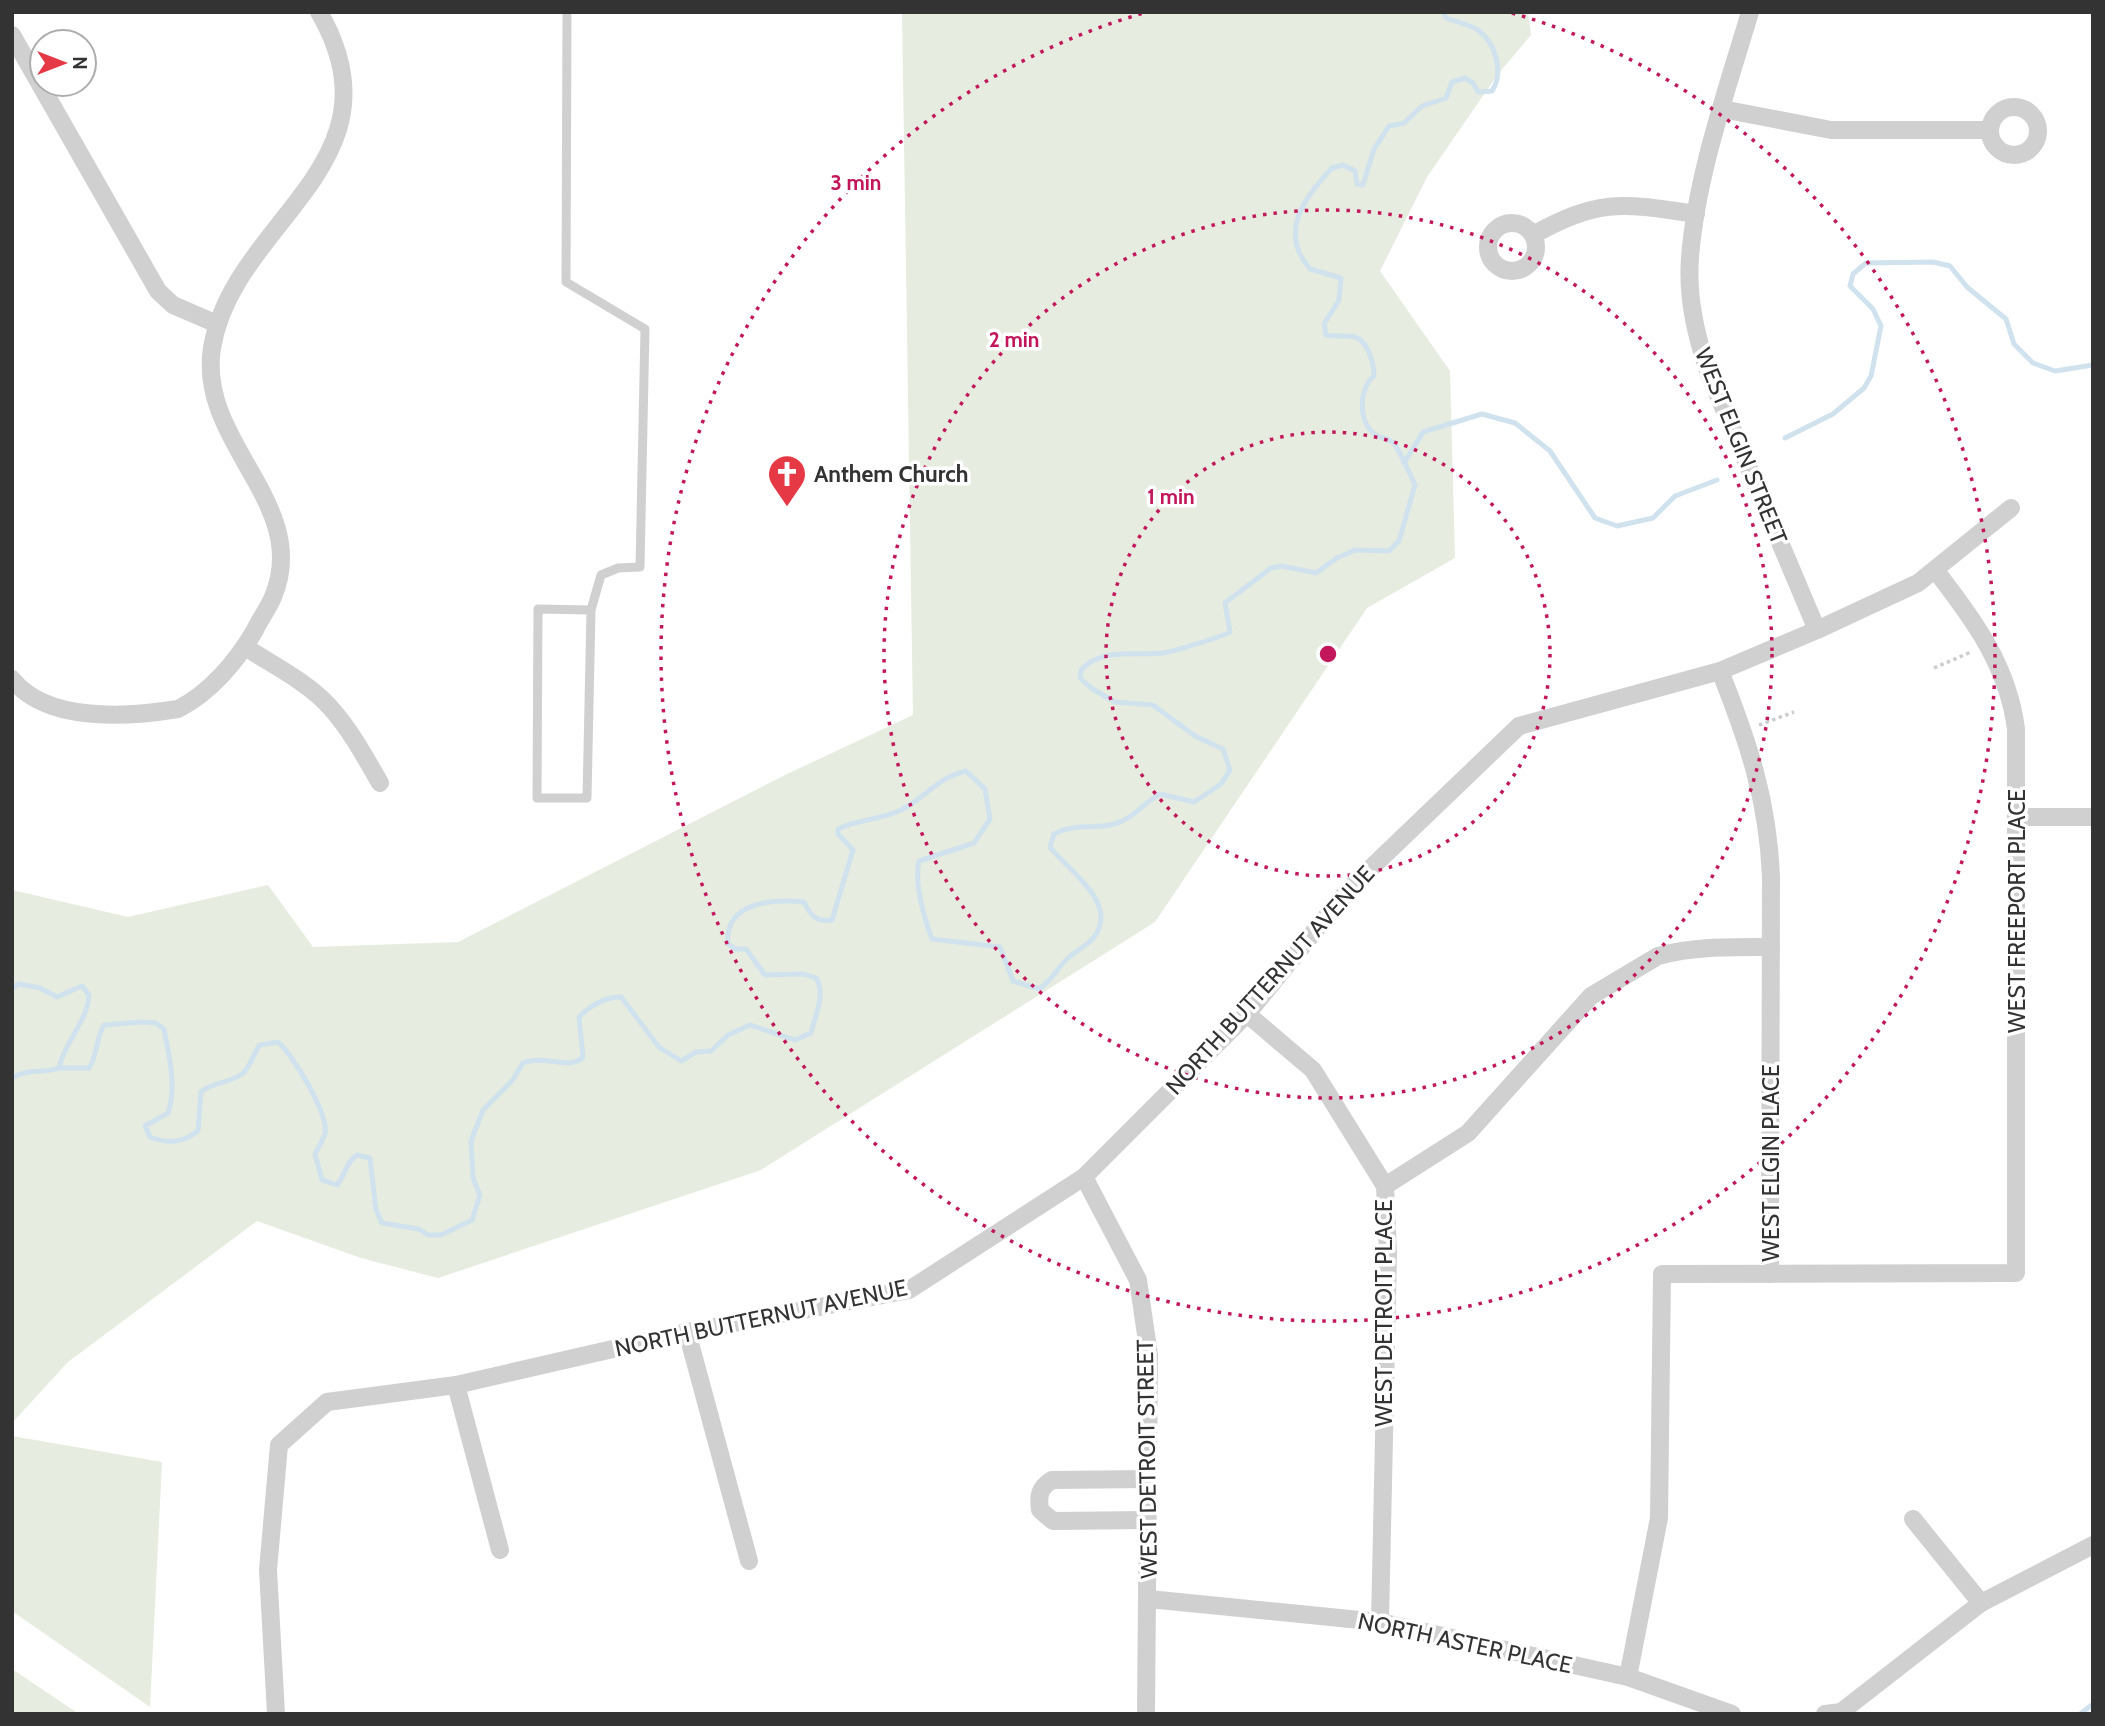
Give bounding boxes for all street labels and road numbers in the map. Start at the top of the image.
street label: WEST ELGIN STREET [1689,344,1793,548]
street label: WEST FREEPORT PLACE [2003,789,2031,1033]
street label: NORTH BUTTERNUT AVENUE [1160,860,1380,1100]
street label: WEST ELGIN PLACE [1757,1064,1785,1262]
street label: WEST DETROIT PLACE [1370,1199,1398,1427]
street label: NORTH BUTTERNUT AVENUE [612,1273,910,1363]
street label: WEST DETROIT STREET [1131,1339,1163,1579]
street label: NORTH ASTER PLACE [1355,1607,1575,1679]

